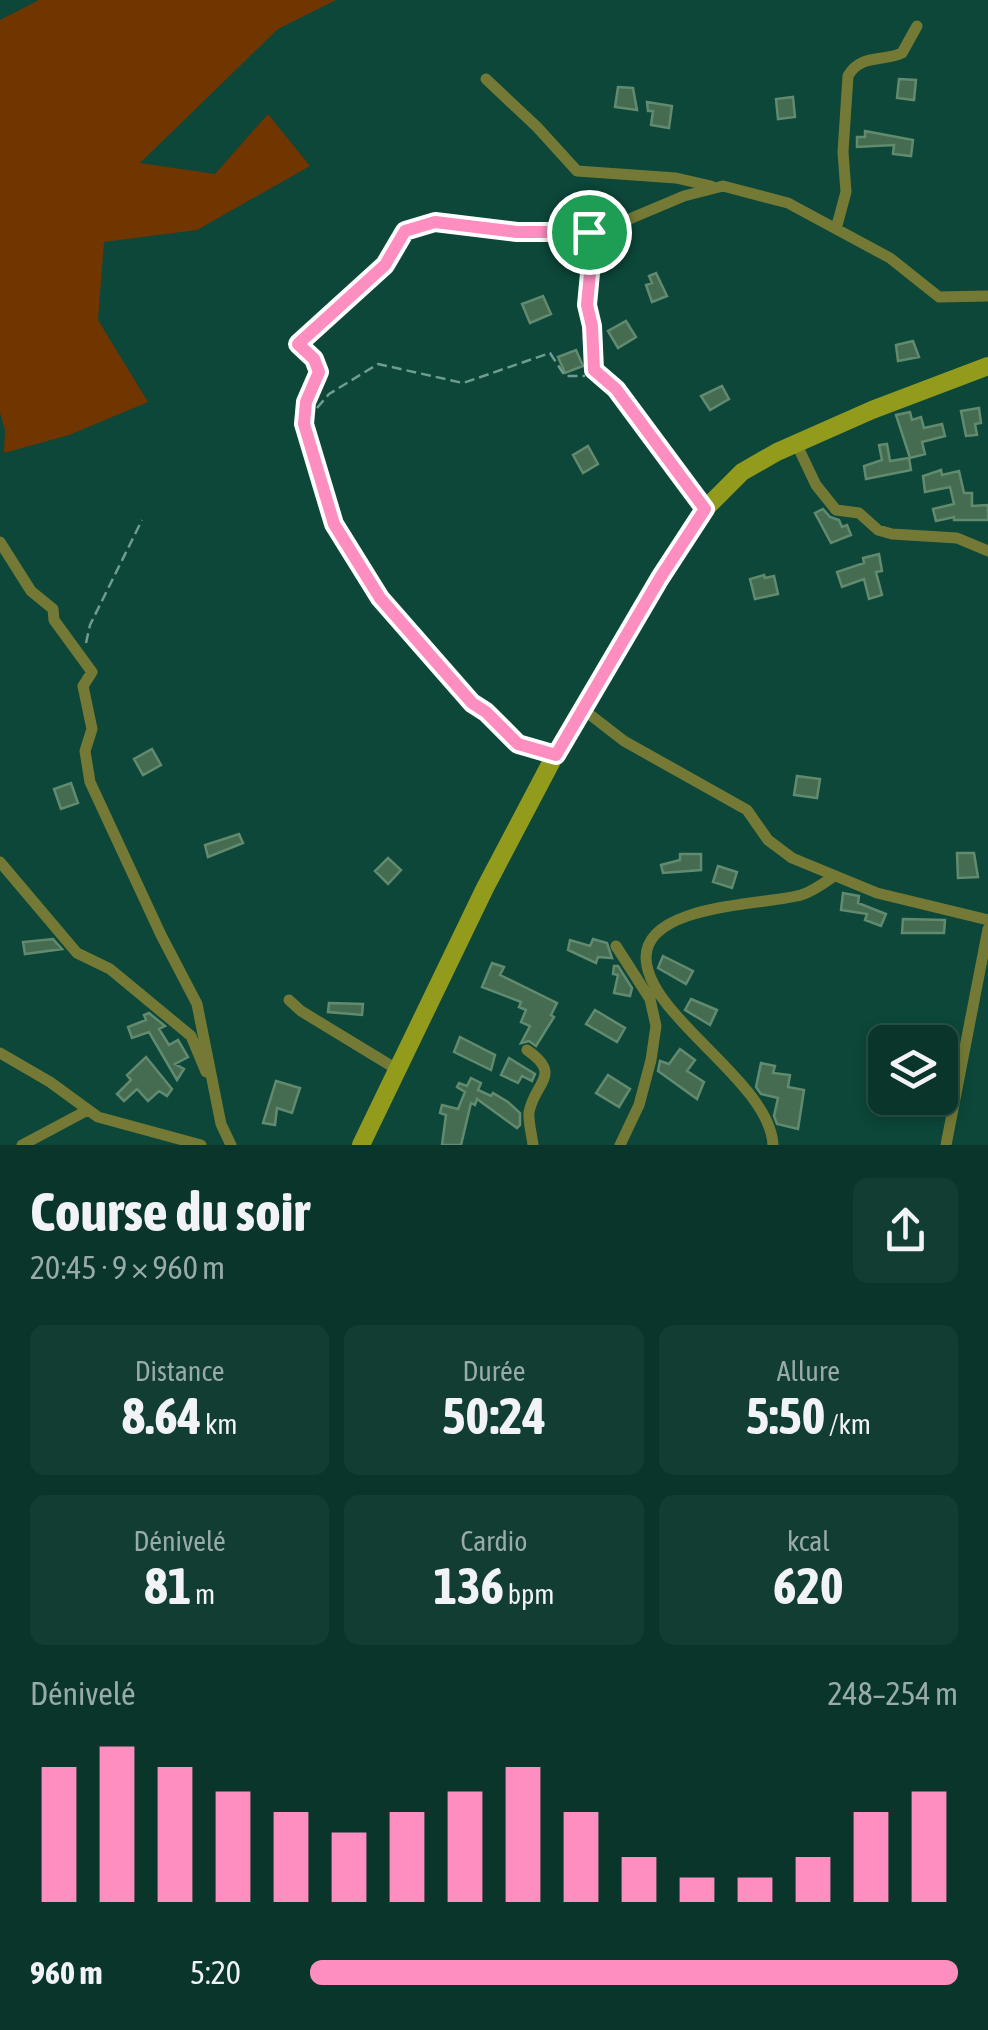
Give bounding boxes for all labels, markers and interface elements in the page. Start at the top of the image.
pin [547,190,632,275]
icon: arrive [562,205,617,260]
map controls [868,1025,958,1115]
button: layers [868,1025,958,1115]
button: share [853,1178,958,1283]
text: Course du soir [30,1180,310,1243]
text: 20:45 · 9 × 960 m [30,1249,225,1286]
text: Distance [135,1355,225,1387]
text: Durée [463,1355,525,1387]
text: Allure [777,1355,840,1387]
text: 8.64 [122,1387,201,1445]
text: 50:24 [442,1387,546,1445]
text: 5:50 [746,1387,825,1445]
text: km [201,1408,238,1440]
text: /km [825,1408,871,1440]
text: Dénivelé [134,1525,226,1557]
text: Cardio [461,1525,527,1557]
text: kcal [787,1525,830,1557]
text: 81 [144,1557,191,1615]
text: 136 [433,1557,504,1615]
text: 620 [773,1557,844,1615]
text: m [191,1578,215,1610]
text: bpm [504,1578,555,1610]
text: Dénivelé [30,1675,135,1712]
text: 248–254 m [828,1675,958,1712]
text: 960 m [30,1954,103,1991]
text: 5:20 [190,1954,241,1991]

